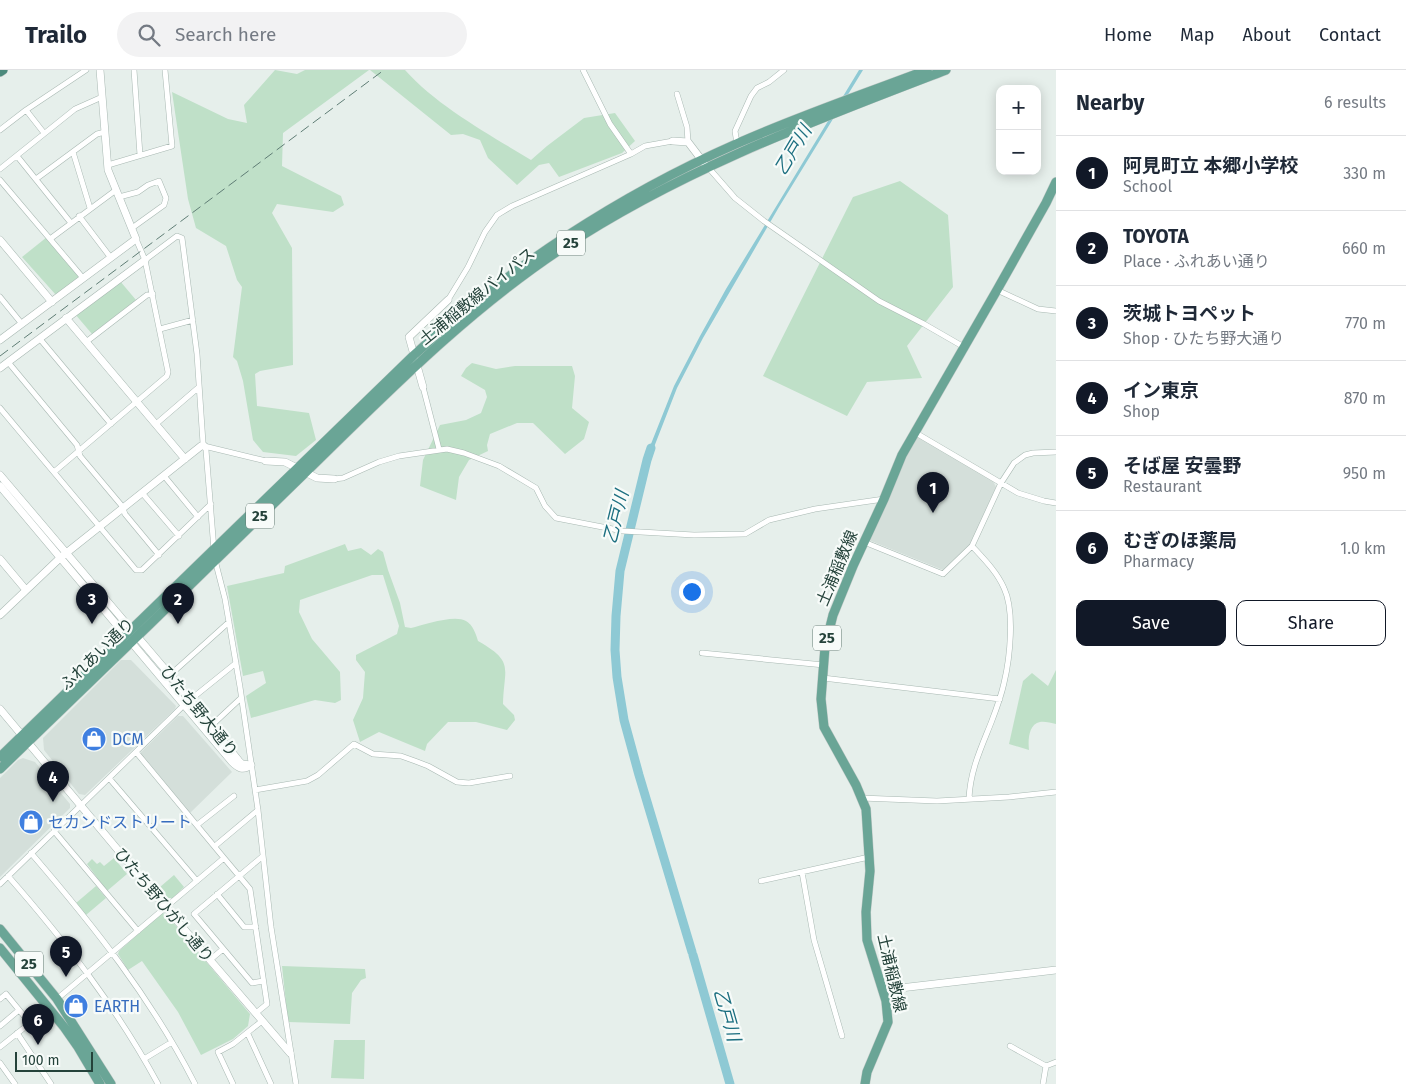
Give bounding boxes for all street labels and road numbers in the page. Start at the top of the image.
road number: 25 [557,230,585,256]
street label: 土浦稲敷線バイパス [415,243,539,349]
road number: 25 [246,504,274,528]
street label: 土浦稲敷線 [813,527,861,609]
street label: ふれあい通り [56,614,138,694]
road number: 25 [813,626,841,650]
street label: ひたち野大通り [156,661,242,761]
street label: ひたち野ひがし通り [110,844,218,966]
street label: 土浦稲敷線 [874,932,910,1014]
road number: 25 [15,952,43,976]

